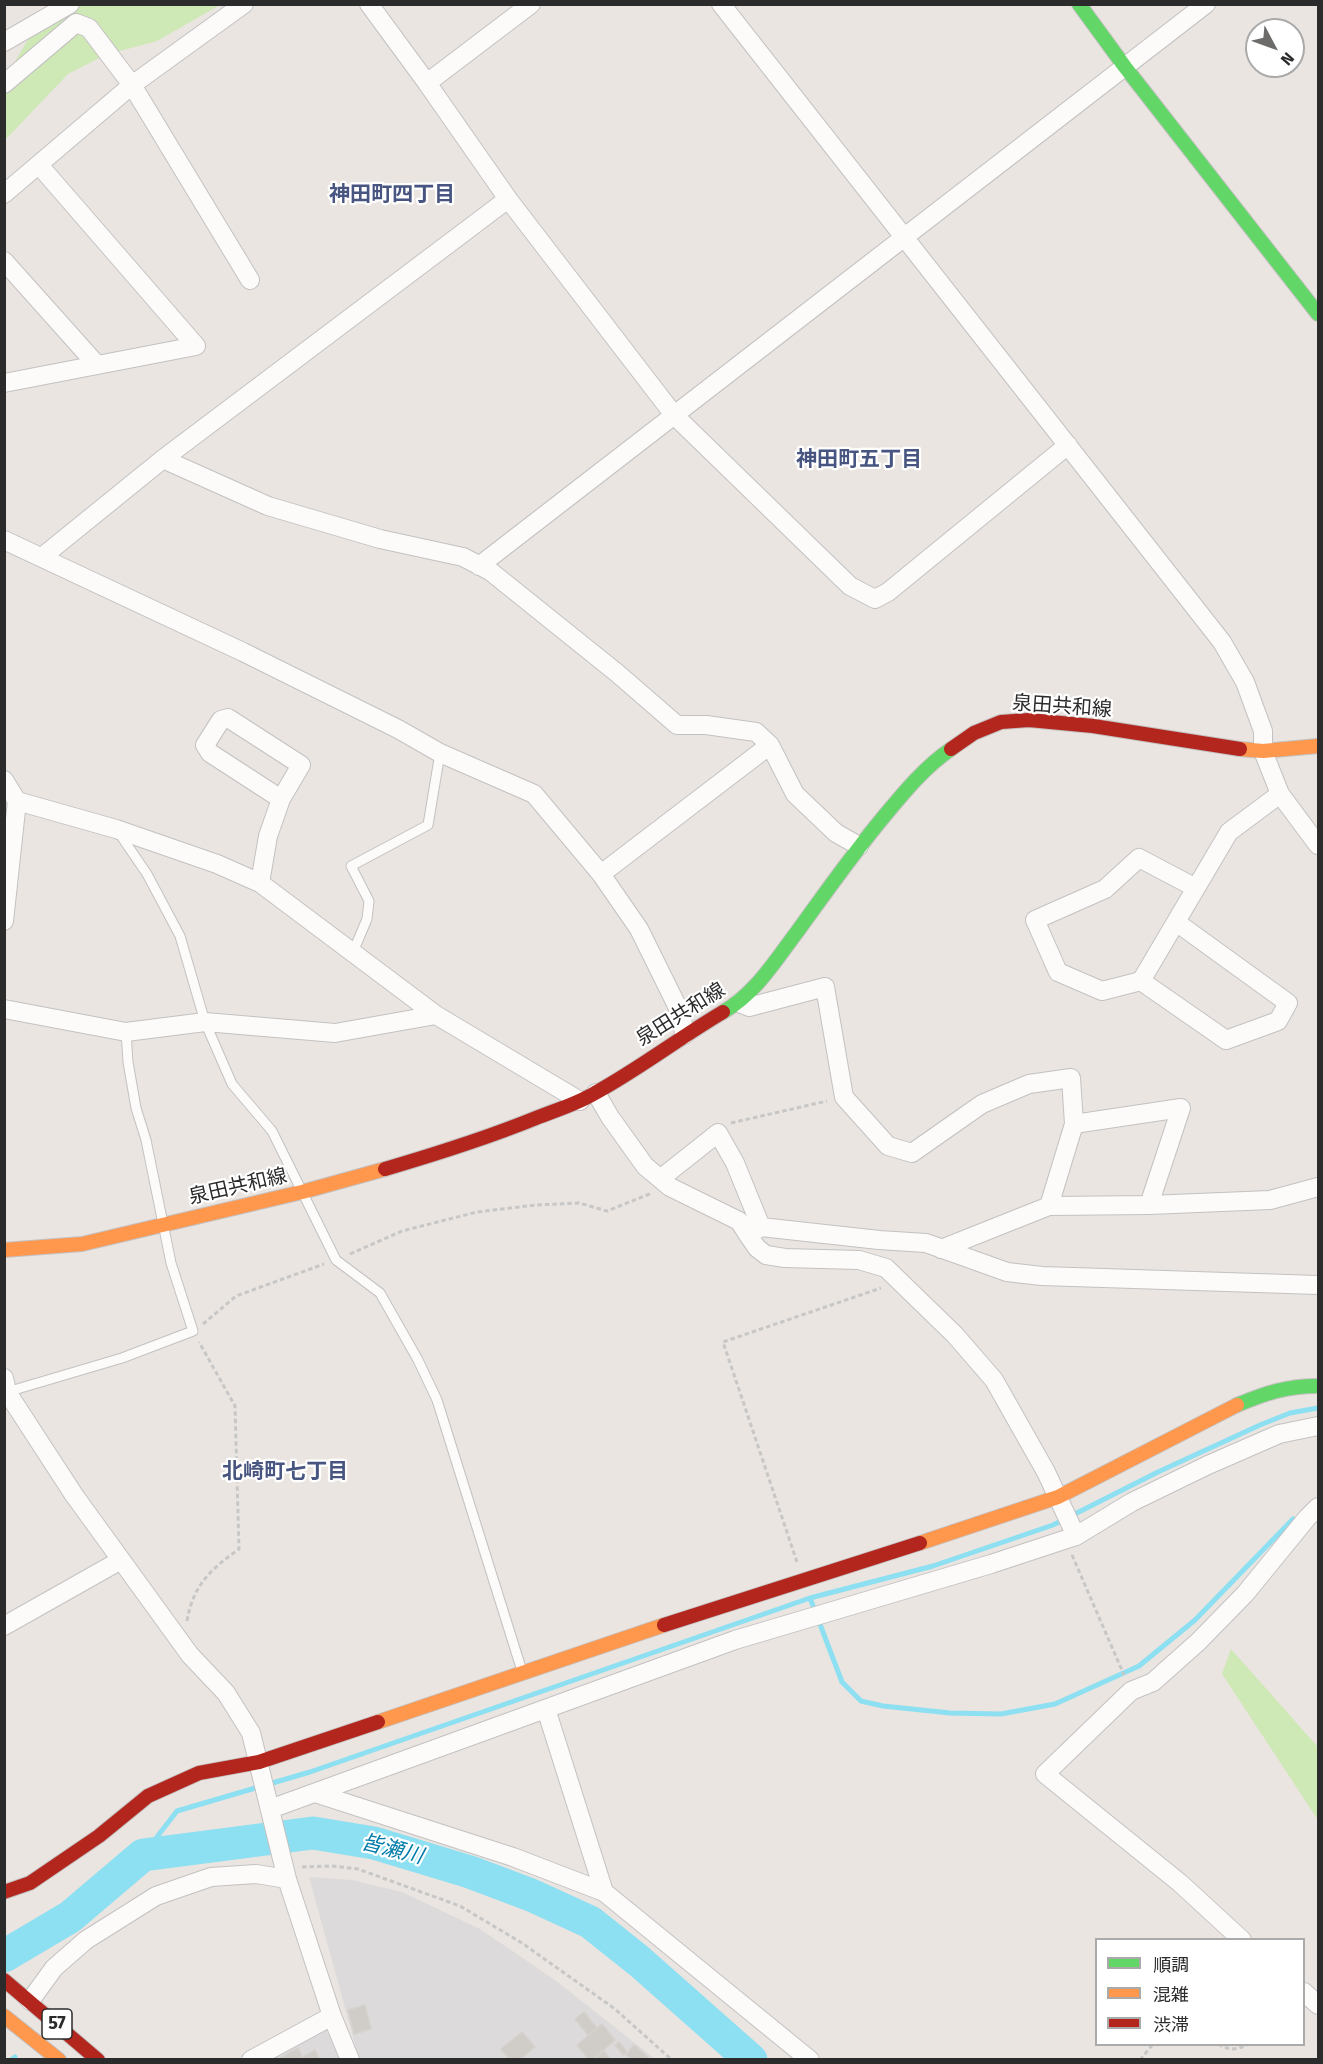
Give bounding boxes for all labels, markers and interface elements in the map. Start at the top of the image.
north arrow [1245,18,1305,78]
text: N [1277,49,1298,69]
district label: 神田町四丁目 [329,182,455,208]
district label: 神田町五丁目 [796,447,922,473]
street label: 泉田共和線 [1011,692,1113,722]
street label: 泉田共和線 [632,978,730,1052]
street label: 泉田共和線 [187,1164,289,1210]
district label: 北崎町七丁目 [222,1459,348,1485]
water label: 皆瀬川 [358,1830,426,1870]
legend [1095,1938,1305,2046]
text: 順調 [1153,1954,1189,1976]
text: 混雑 [1153,1984,1189,2006]
road number: 57 [42,2009,72,2039]
text: 渋滞 [1153,2014,1189,2036]

